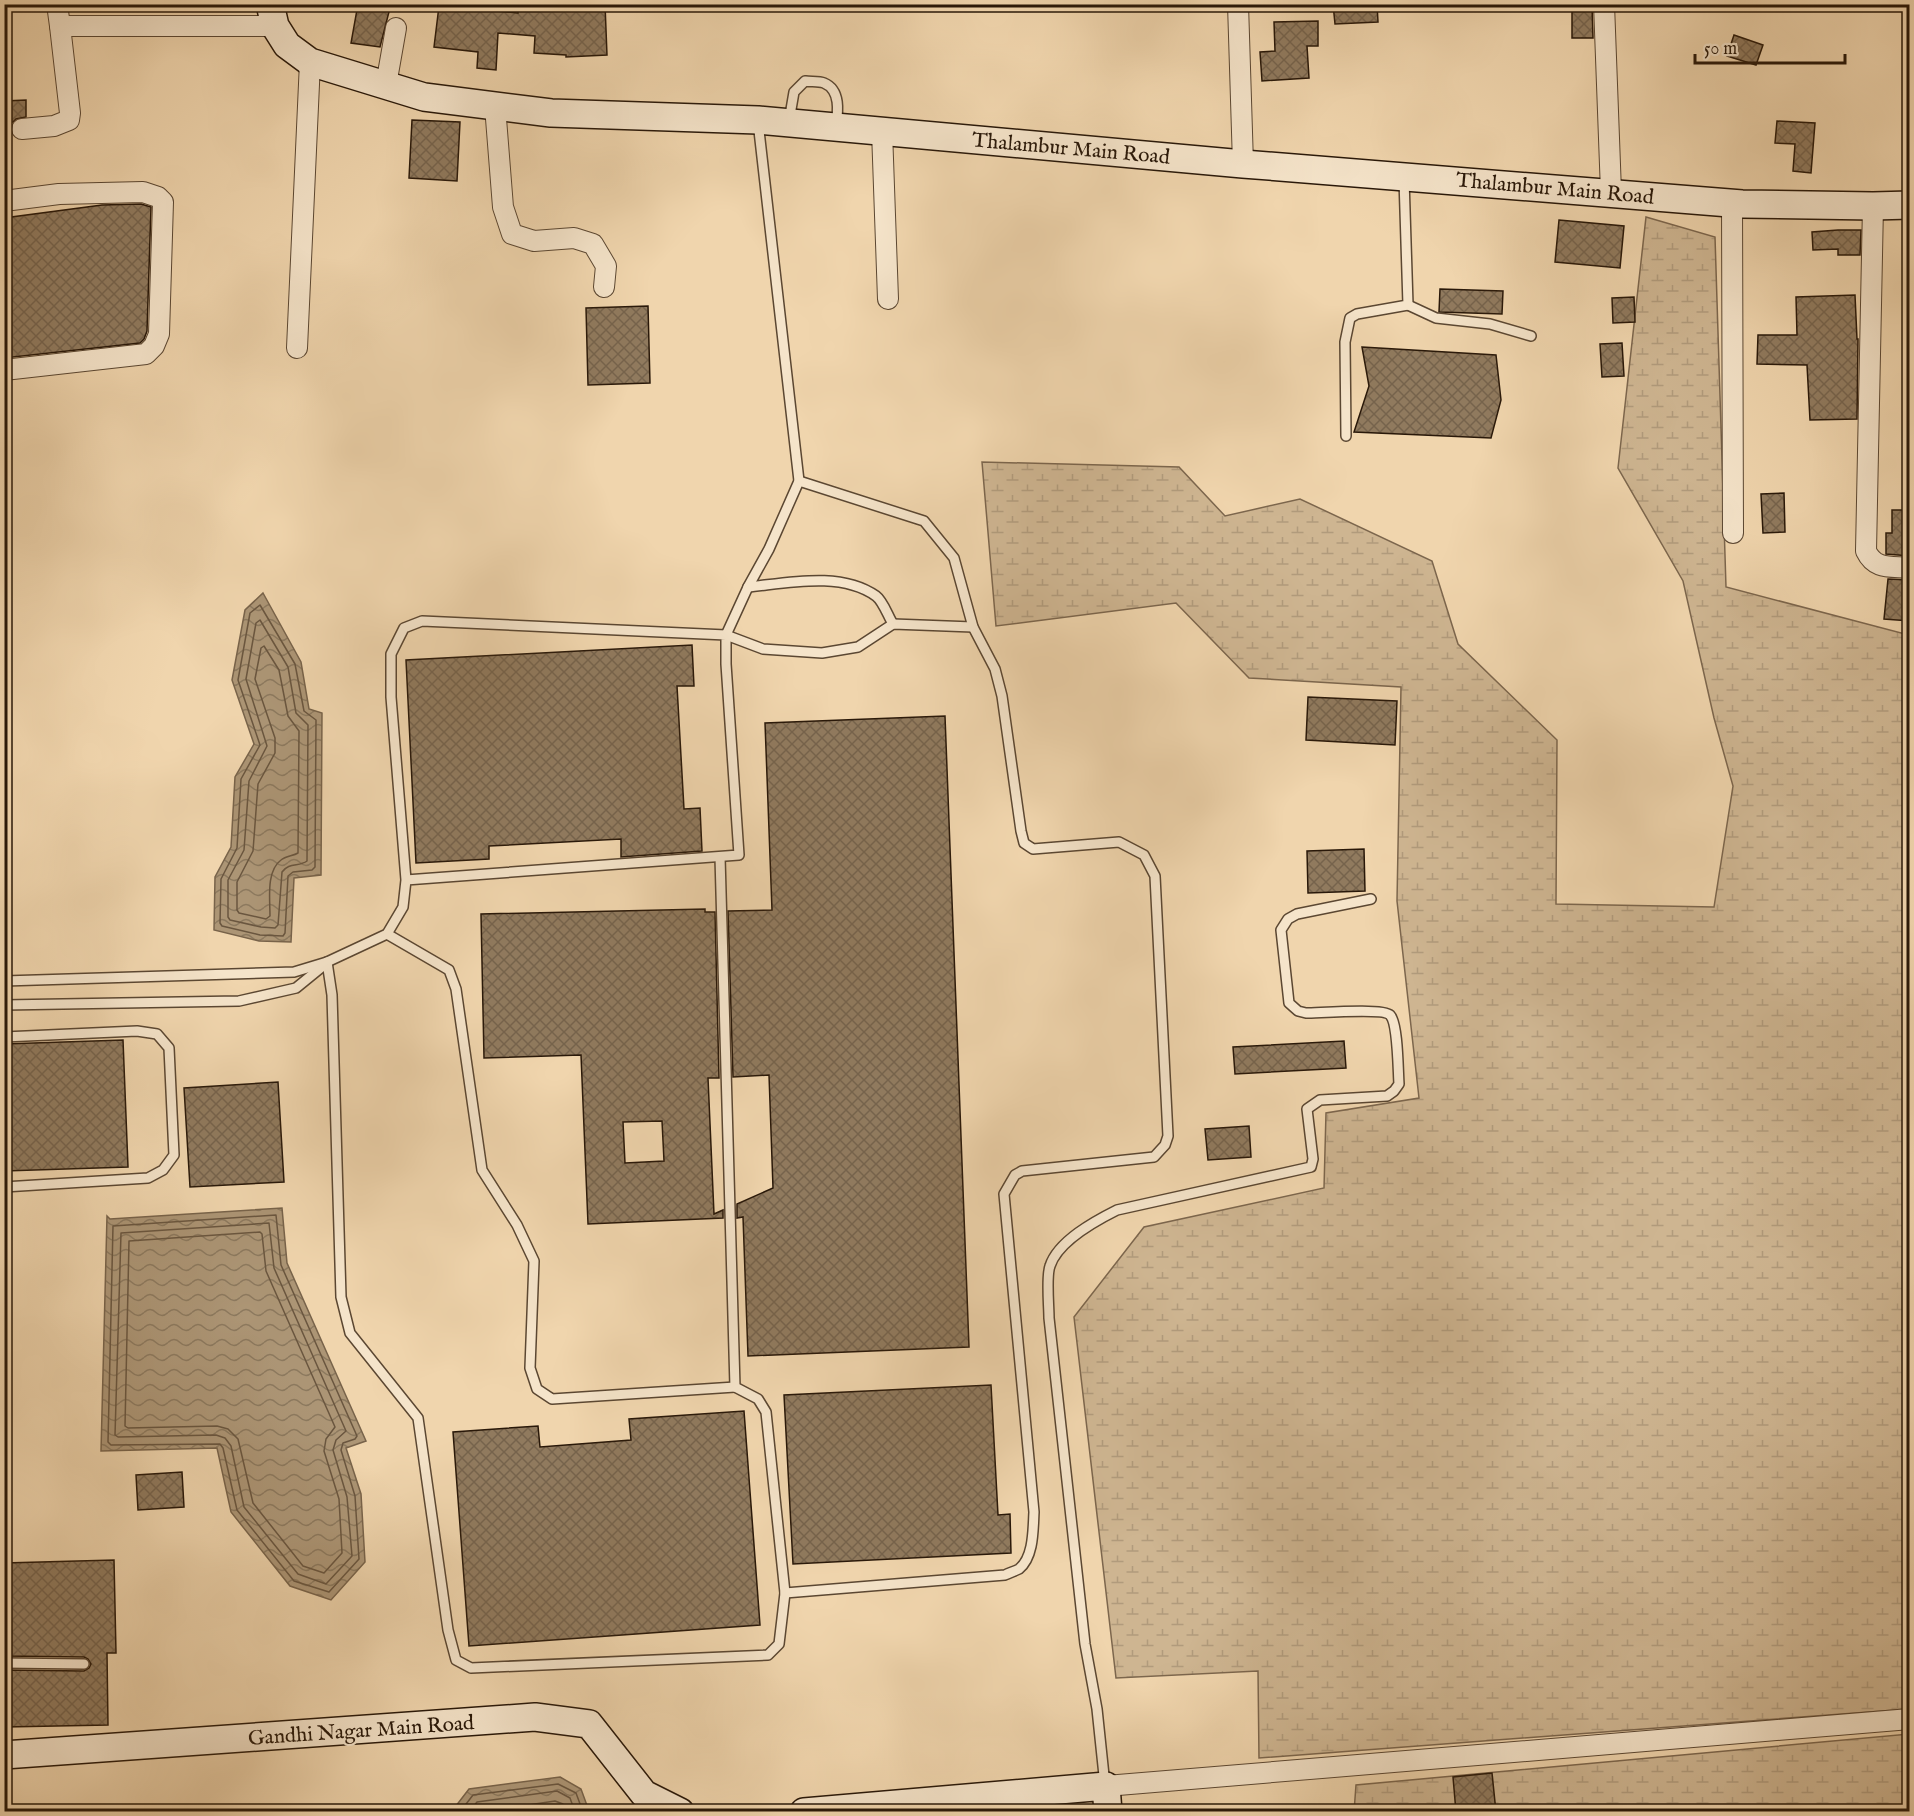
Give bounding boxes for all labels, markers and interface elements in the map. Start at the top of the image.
scale bar [1695,27,1845,65]
text: 50 m [1704,38,1737,61]
street label: Thalambur Main Road [971,127,1172,172]
street label: Thalambur Main Road [1455,167,1656,212]
street label: Gandhi Nagar Main Road [247,1710,476,1753]

